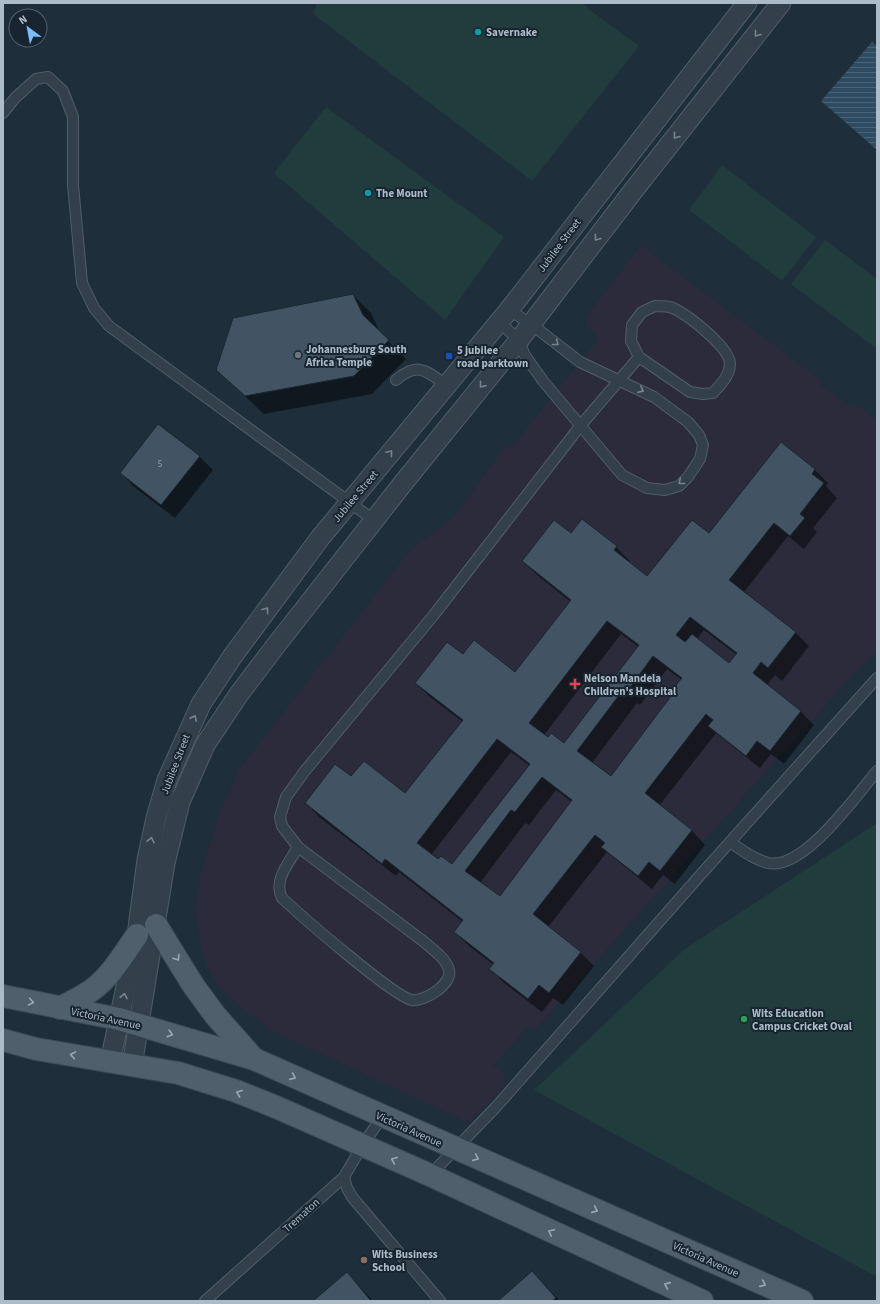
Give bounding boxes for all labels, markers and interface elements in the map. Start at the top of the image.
north arrow [8,8,48,48]
text: N [16,12,30,28]
place label: Savernake [486,25,537,40]
marker: Savernake [473,27,483,37]
one-way arrow [755,29,762,36]
one-way arrow [674,131,681,138]
place label: The Mount [376,186,428,201]
marker: The Mount [363,188,373,198]
street label: Jubilee Street [534,215,585,275]
one-way arrow [594,234,601,241]
one-way arrow [551,338,558,345]
place label: Johannesburg South Africa Temple [305,342,407,370]
place label: 5 jubilee road parktown [457,343,528,371]
marker: Johannesburg South Africa Temple [293,350,303,360]
marker: 5 jubilee road parktown [444,351,454,361]
one-way arrow [480,380,487,388]
one-way arrow [637,386,644,393]
one-way arrow [386,451,393,458]
house number: 5 [158,458,163,471]
street label: Jubilee Street [329,467,382,525]
one-way arrow [679,478,686,485]
one-way arrow [262,608,269,615]
place label: Nelson Mandela Children's Hospital [584,671,677,699]
marker: Nelson Mandela Children's Hospital [569,678,581,690]
one-way arrow [189,715,197,722]
street label: Jubilee Street [157,732,194,797]
one-way arrow [147,837,155,844]
one-way arrow [172,954,179,961]
one-way arrow [120,993,128,1000]
one-way arrow [28,998,35,1006]
street label: Victoria Avenue [70,1004,143,1033]
place label: Wits Education Campus Cricket Oval [752,1006,853,1034]
marker: Wits Education Campus Cricket Oval [739,1014,749,1024]
one-way arrow [167,1029,174,1038]
one-way arrow [70,1052,76,1060]
one-way arrow [289,1072,296,1080]
one-way arrow [236,1089,243,1097]
street label: Victoria Avenue [373,1108,445,1151]
one-way arrow [471,1153,479,1161]
one-way arrow [391,1157,399,1165]
street label: Trematon [280,1195,323,1236]
one-way arrow [590,1205,598,1213]
one-way arrow [548,1229,555,1237]
street label: Victoria Avenue [670,1238,742,1281]
place label: Wits Business School [372,1247,438,1275]
marker: Wits Business School [359,1255,369,1265]
one-way arrow [759,1279,766,1287]
one-way arrow [663,1282,671,1290]

